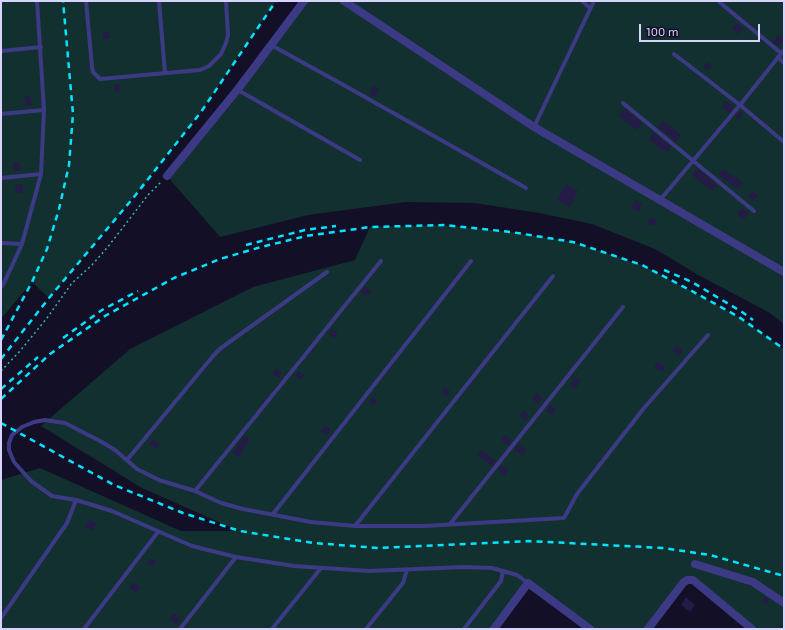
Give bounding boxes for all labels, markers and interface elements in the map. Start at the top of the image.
scale bar [641,16,762,42]
text: 100 m [646,24,678,38]

